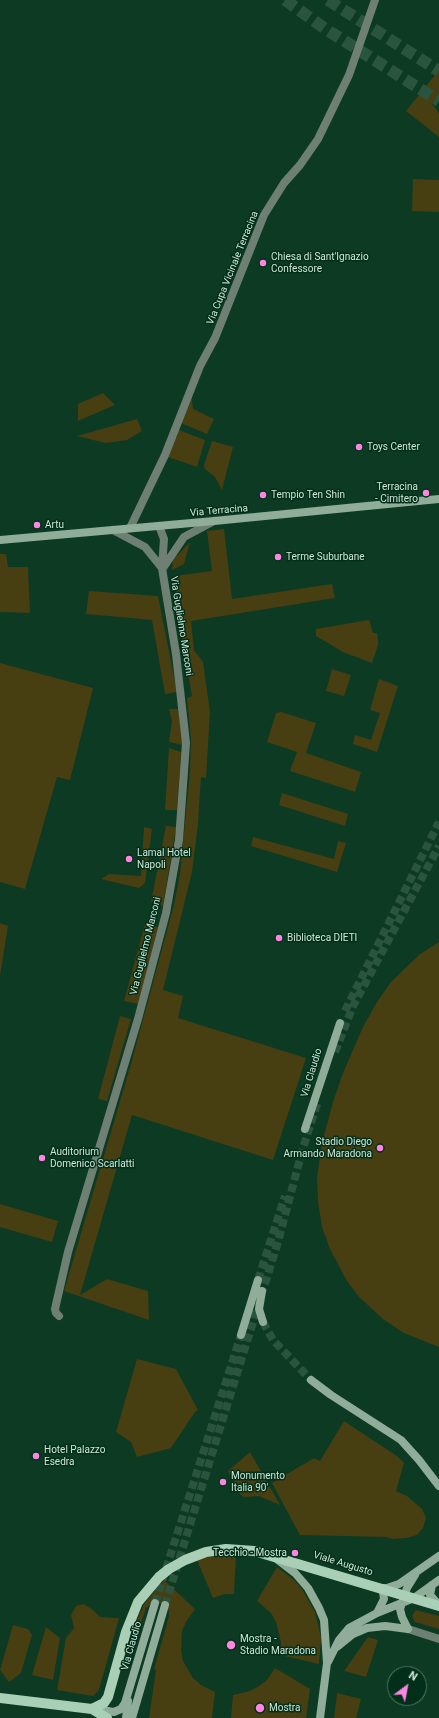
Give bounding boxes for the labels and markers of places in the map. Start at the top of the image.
place label: Chiesa di Sant'Ignazio Confessore [271,251,369,274]
marker: Chiesa di Sant'Ignazio Confessore [258,258,268,268]
place label: Toys Center [367,441,420,453]
marker: Toys Center [354,442,364,452]
place label: Terracina - Cimitero [375,481,418,504]
marker: Terracina - Cimitero [421,488,431,498]
place label: Tempio Ten Shin [271,489,345,501]
marker: Tempio Ten Shin [258,490,268,500]
place label: Artu [45,519,64,531]
marker: Artu [32,520,42,530]
place label: Terme Suburbane [286,551,365,563]
marker: Terme Suburbane [273,552,283,562]
place label: Lamal Hotel Napoli [137,847,191,870]
marker: Lamal Hotel Napoli [124,854,134,864]
place label: Biblioteca DIETI [287,932,357,944]
marker: Biblioteca DIETI [274,933,284,943]
place label: Stadio Diego Armando Maradona [283,1136,372,1160]
marker: Stadio Diego Armando Maradona [375,1143,385,1153]
place label: Auditorium Domenico Scarlatti [50,1146,135,1170]
marker: Auditorium Domenico Scarlatti [37,1153,47,1163]
place label: Hotel Palazzo Esedra [44,1444,105,1468]
marker: Hotel Palazzo Esedra [31,1451,41,1461]
place label: Monumento Italia 90' [231,1470,285,1494]
marker: Monumento Italia 90' [218,1477,228,1487]
place label: Tecchio - Mostra [213,1547,287,1559]
marker: Tecchio - Mostra [290,1548,300,1558]
place label: Mostra - Stadio Maradona [240,1633,316,1656]
marker: Mostra - Stadio Maradona [225,1639,237,1651]
marker: Mostra [254,1702,266,1714]
place label: Mostra [269,1702,300,1714]

